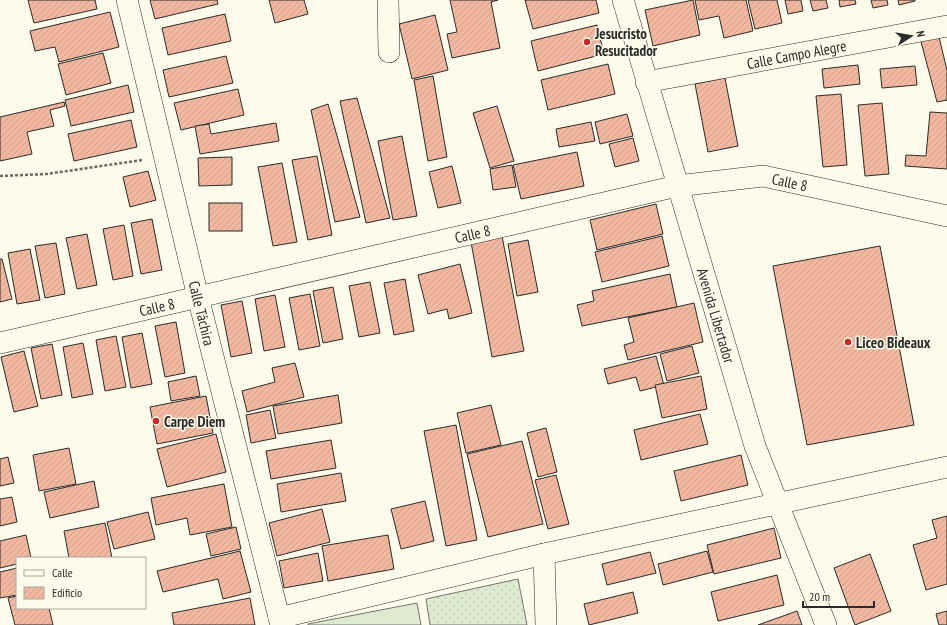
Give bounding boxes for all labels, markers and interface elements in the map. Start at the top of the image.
north arrow [891,16,931,56]
place label: Jesucristo Resucitador [594,24,658,60]
text: N [913,30,928,38]
street label: Calle Campo Alegre [745,35,848,73]
marker: Jesucristo Resucitador [582,37,592,47]
street label: Calle 8 [770,169,809,195]
street label: Calle 8 [453,220,492,247]
street label: Avenida Libertador [693,266,740,366]
street label: Calle Táchira [185,279,219,347]
street label: Calle 8 [137,293,176,320]
place label: Liceo Bideaux [856,333,931,352]
marker: Liceo Bideaux [843,337,853,347]
place label: Carpe Diem [164,412,225,431]
marker: Carpe Diem [151,416,161,426]
legend [16,557,146,609]
text: Calle [52,565,73,580]
scale bar [803,583,874,609]
text: Edificio [52,585,82,600]
text: 20 m [809,589,830,604]

